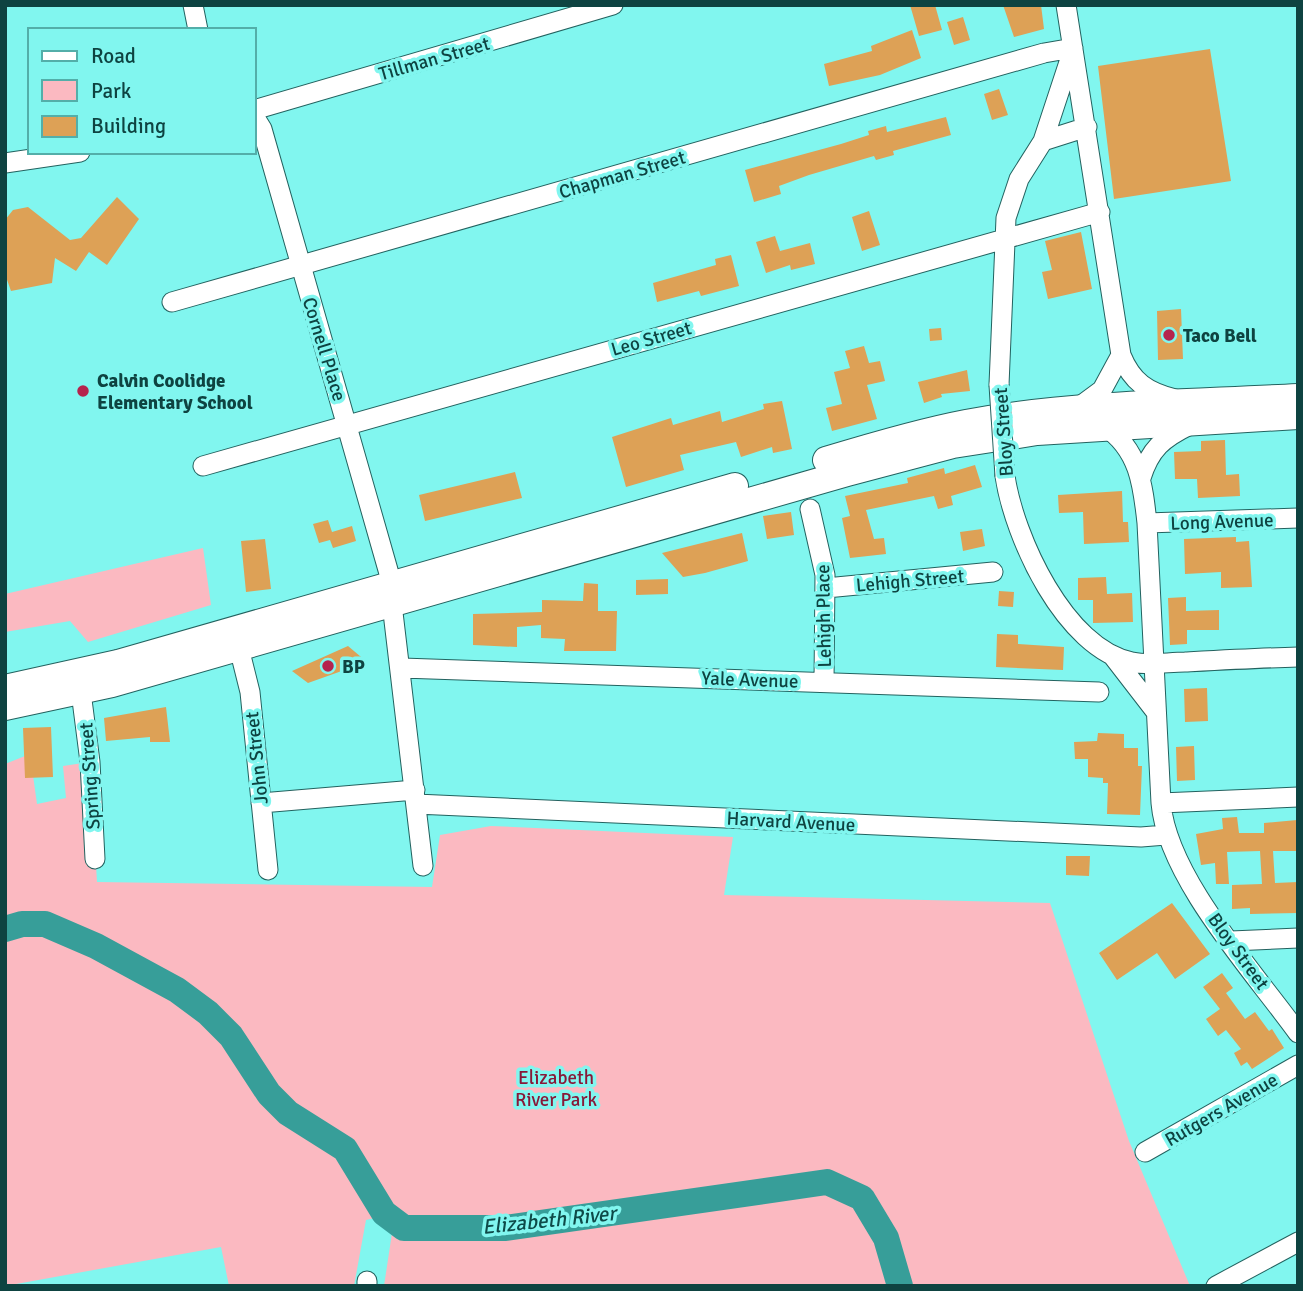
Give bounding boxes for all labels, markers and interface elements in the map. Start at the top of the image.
legend [28,28,256,154]
street label: Tillman Street [376,32,493,86]
text: Road [91,43,136,69]
text: Park [91,78,132,104]
text: Building [91,113,166,139]
street label: Chapman Street [556,145,689,204]
street label: Cornell Place [297,294,351,404]
street label: Leo Street [608,316,695,362]
place label: Taco Bell [1183,324,1257,348]
marker: Taco Bell [1161,327,1177,343]
place label: Calvin Coolidge Elementary School [97,369,253,415]
marker: Calvin Coolidge Elementary School [75,383,91,399]
street label: Bloy Street [989,386,1019,477]
street label: Long Avenue [1170,508,1274,536]
street label: Lehigh Place [811,564,837,668]
street label: Lehigh Street [855,564,966,598]
place label: BP [342,655,365,679]
marker: BP [320,658,336,674]
street label: Yale Avenue [701,666,799,694]
street label: John Street [240,710,274,805]
street label: Spring Street [74,721,106,830]
street label: Harvard Avenue [726,807,856,837]
street label: Bloy Street [1202,909,1274,995]
park label: Elizabeth River Park [515,1066,597,1112]
street label: Rutgers Avenue [1161,1068,1282,1152]
water label: Elizabeth River [481,1200,620,1240]

